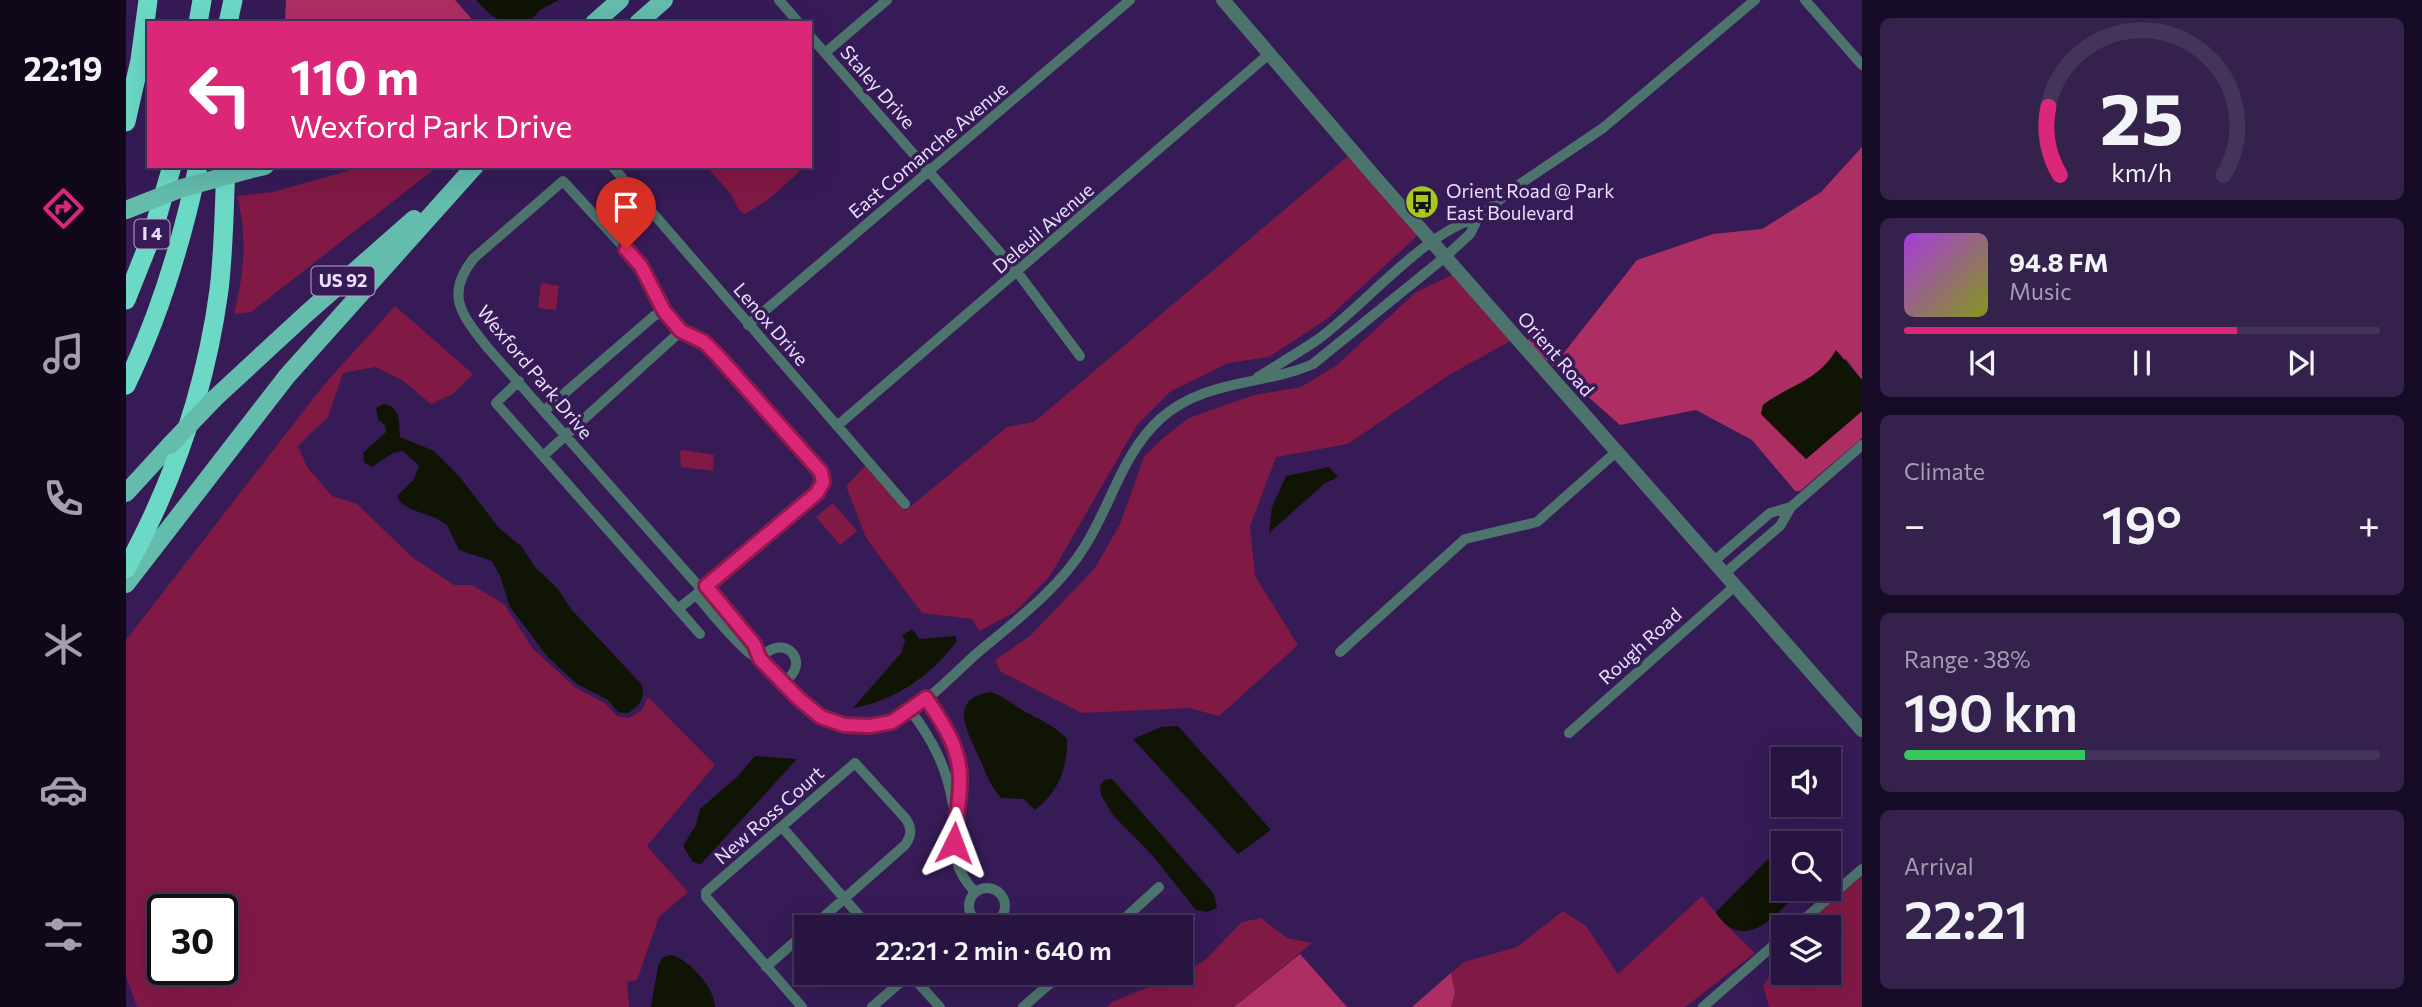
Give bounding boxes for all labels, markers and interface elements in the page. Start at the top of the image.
street label: Staley Drive [836,40,921,133]
text: 110 m [290,45,419,105]
text: 22:19 [23,48,103,88]
icon: left [175,49,266,140]
text: 25 [2100,71,2184,160]
street label: East Comanche Avenue [844,76,1012,223]
text: Wexford Park Drive [290,105,573,145]
text: km/h [2112,157,2172,187]
pin [596,177,656,249]
street label: Deleuil Avenue [988,178,1098,278]
place label: Orient Road @ Park East Boulevard [1446,179,1615,224]
bus stop icon: Orient Road @ Park East Boulevard [1403,183,1441,221]
icon: directions [39,184,88,233]
icon: arrive [607,188,645,226]
road number: I 4 [134,220,170,248]
text: 94.8 FM [2009,246,2109,277]
road number: US 92 [312,267,374,296]
text: Music [2009,277,2072,305]
street label: Lenox Drive [729,278,814,370]
street label: Wexford Park Drive [473,300,598,443]
street label: Orient Road [1513,307,1599,401]
icon: music [39,329,88,378]
icon: previous [1964,344,2002,382]
icon: pause [2123,344,2161,382]
icon: next [2282,344,2320,382]
text: Climate [1904,457,1985,485]
icon: phone [39,474,88,523]
text: 19° [2101,491,2182,555]
text: − [1904,500,1926,547]
text: + [2358,500,2380,547]
street label: Rough Road [1594,603,1686,689]
icon: climate [39,620,88,669]
text: Range · 38% [1904,645,2031,673]
text: 190 km [1904,679,2078,743]
map controls [1771,747,1841,985]
button: sound [1771,747,1841,817]
street label: New Ross Court [709,761,828,868]
icon: car [39,765,88,814]
position arrow [917,806,991,880]
button: search [1771,831,1841,901]
text: Arrival [1904,852,1974,880]
text: 22:21 [1904,886,2028,950]
speed limit sign: 30 [147,894,238,985]
icon: filters [39,910,88,959]
button: layers [1771,915,1841,985]
text: 22:21 · 2 min · 640 m [875,934,1112,965]

